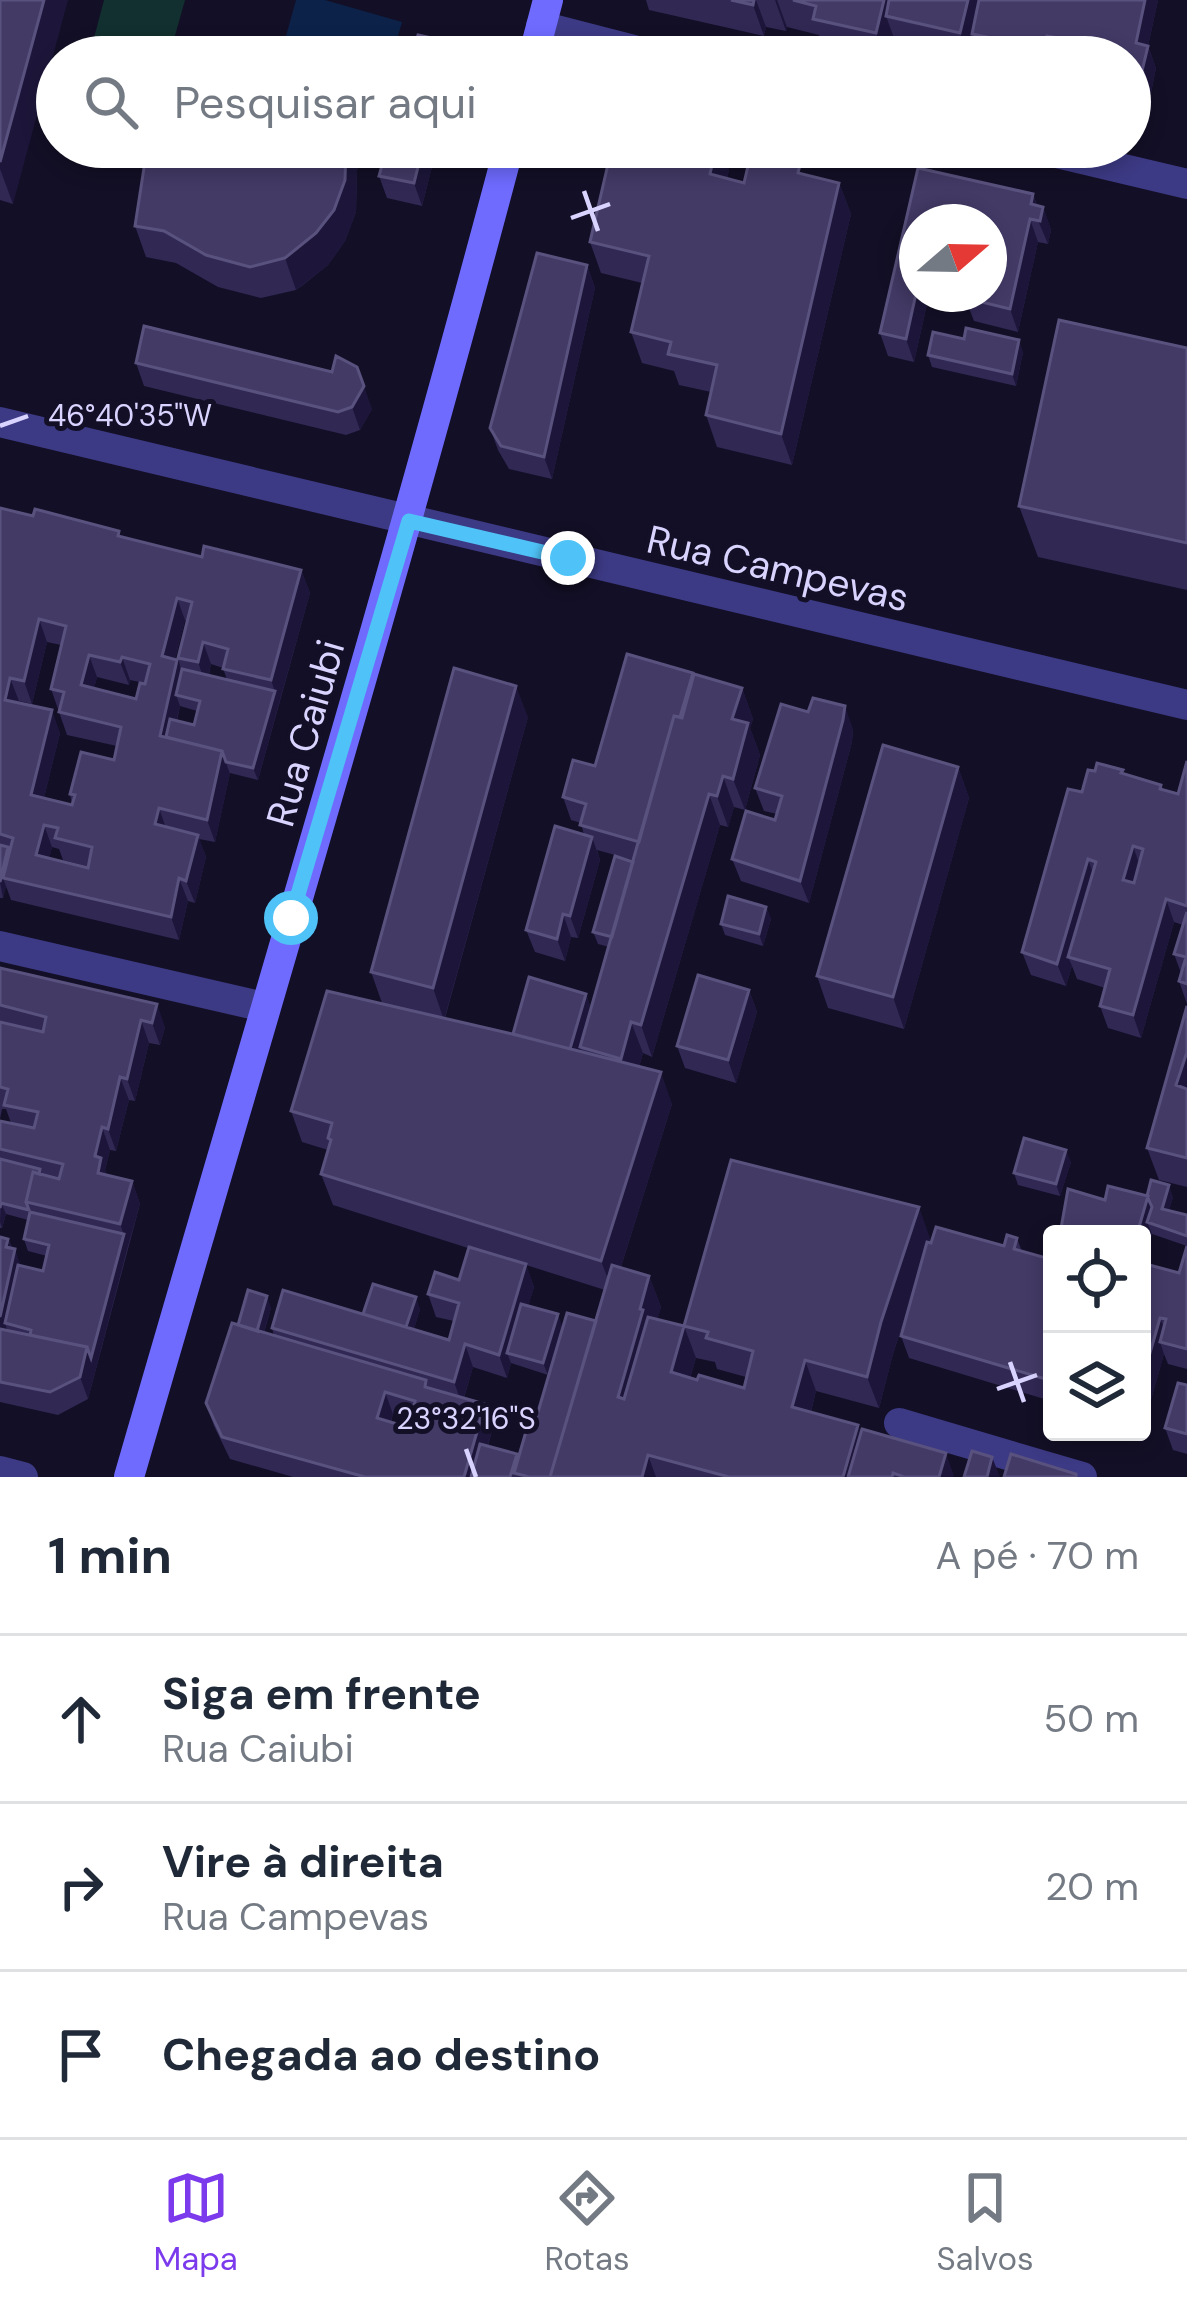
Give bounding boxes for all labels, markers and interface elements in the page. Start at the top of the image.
search box [36,36,1151,168]
icon: search [78,69,144,135]
text: Pesquisar aqui [174,73,477,132]
north arrow [899,204,1007,312]
text: 46°40'35"W [48,396,212,435]
street label: Rua Campevas [642,514,914,623]
route end [541,531,595,585]
street label: Rua Caiubi [255,634,356,832]
route start [264,891,318,945]
map controls [1043,1225,1151,1441]
button: locate [1043,1225,1151,1333]
button: layers [1043,1333,1151,1441]
text: 23°32'16"S [396,1399,536,1438]
text: 1 min [48,1522,172,1589]
text: A pé · 70 m [936,1530,1139,1581]
text: Siga em frente [162,1664,481,1723]
icon: ahead [48,1686,114,1752]
text: 50 m [1043,1693,1139,1744]
text: Rua Caiubi [162,1723,354,1774]
text: Vire à direita [162,1832,444,1891]
icon: right [48,1854,114,1920]
text: 20 m [1045,1861,1139,1912]
text: Rua Campevas [162,1891,429,1942]
icon: arrive [48,2022,114,2088]
text: Chegada ao destino [162,2025,600,2084]
tab: Mapa [153,2165,238,2280]
tab: Rotas [545,2165,630,2280]
tab: Salvos [936,2165,1034,2280]

